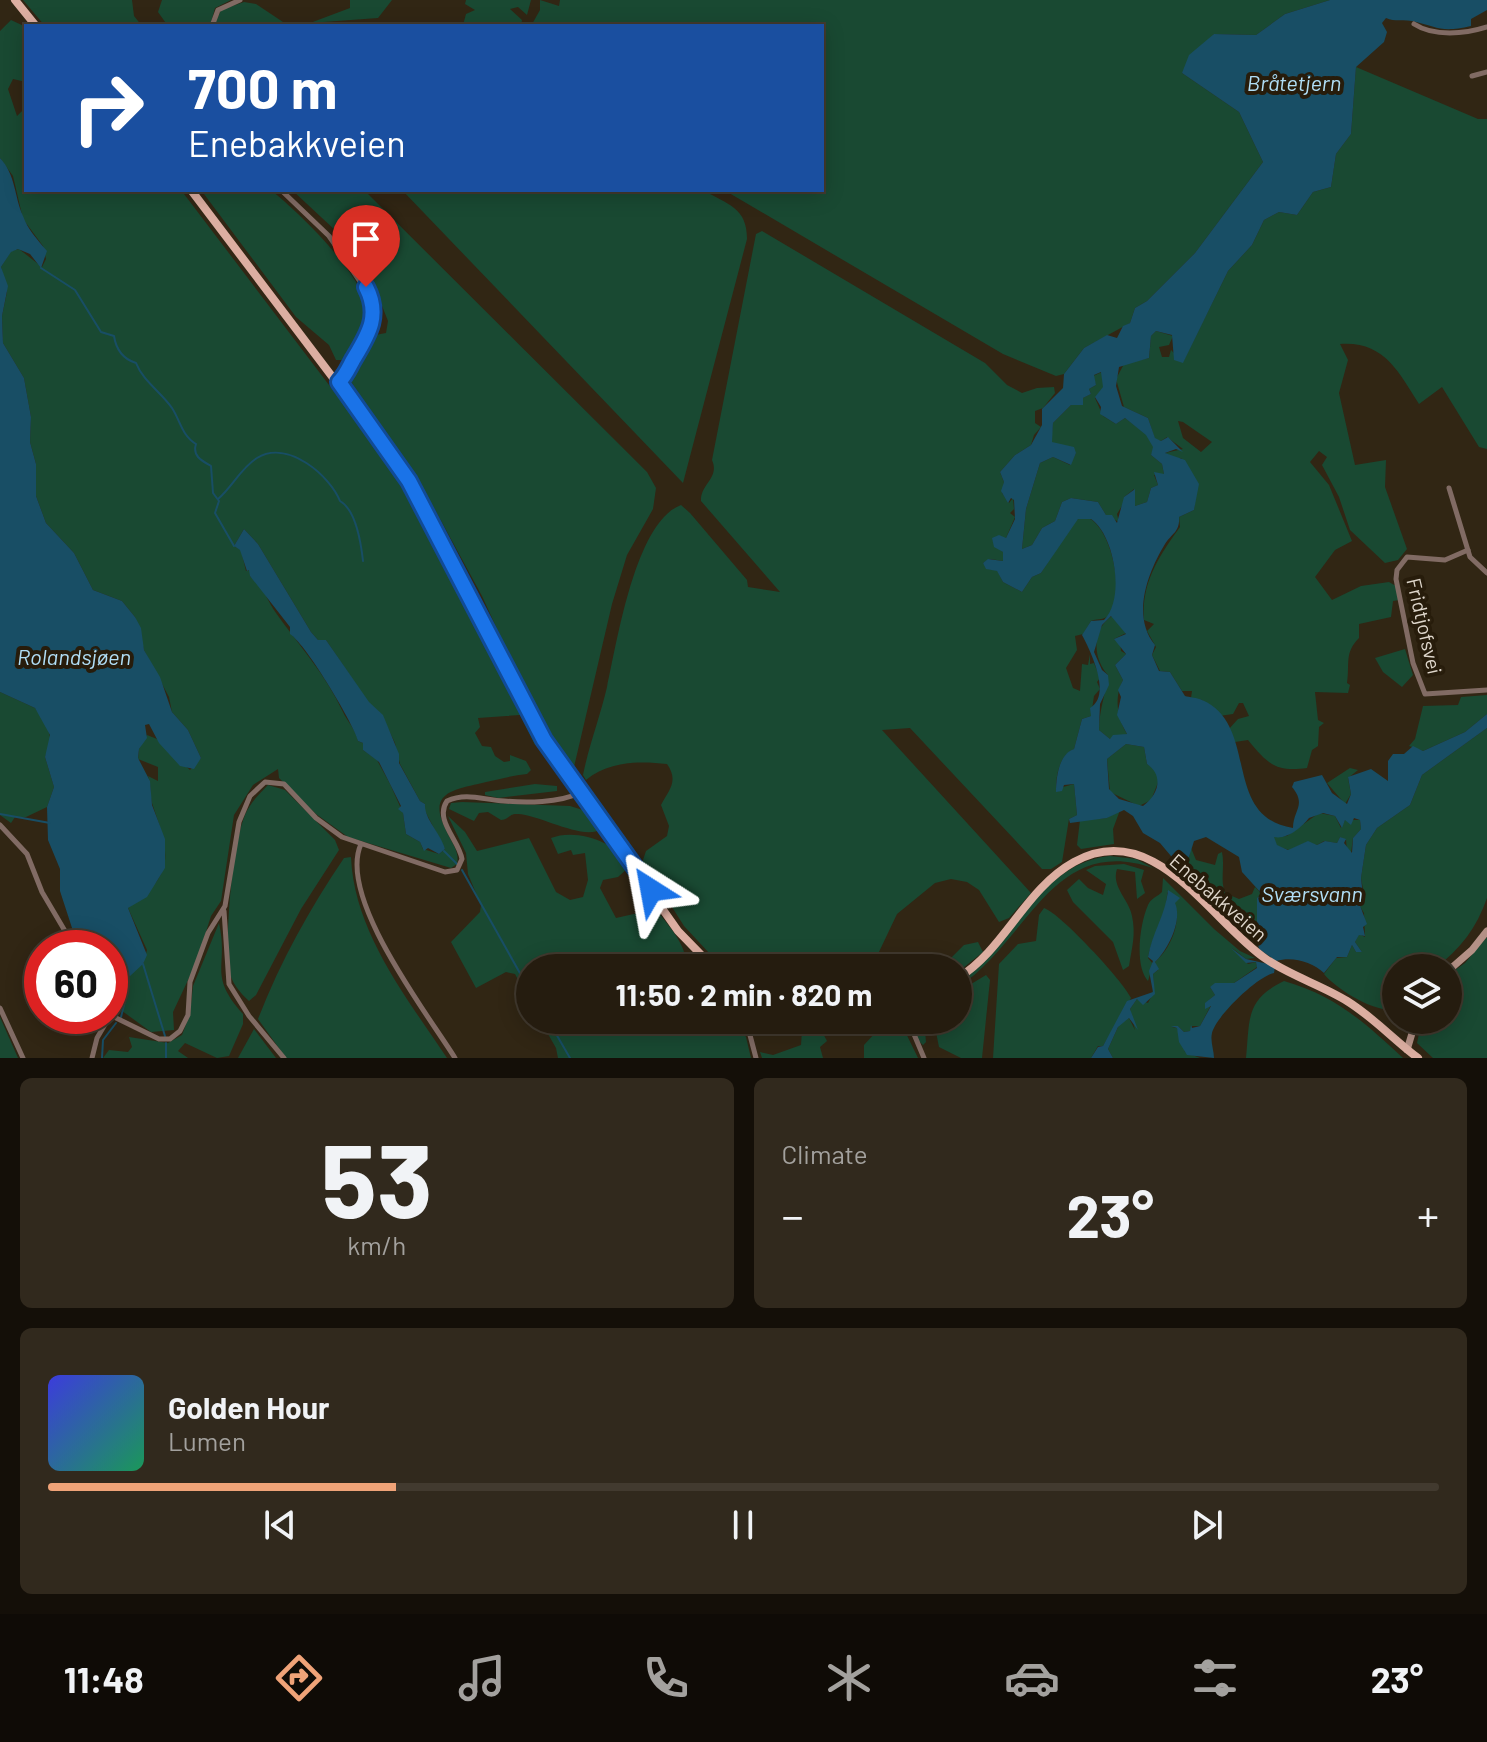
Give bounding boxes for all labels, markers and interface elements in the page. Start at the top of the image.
text: 700 m [188,53,338,120]
icon: right [56,56,160,160]
water label: Bråtetjern [1247,69,1341,95]
text: Enebakkveien [188,121,406,164]
pin [332,205,400,287]
icon: arrive [344,217,388,261]
street label: Fridtjofsvei [1402,576,1448,676]
water label: Rolandsjøen [17,643,131,669]
position arrow [609,848,693,932]
street label: Enebakkveien [1165,848,1273,946]
water label: Sværsvann [1261,880,1363,906]
speed limit sign: 60 [24,930,128,1034]
map controls [1382,954,1462,1034]
button: layers [1382,954,1462,1034]
text: 11:50 · 2 min · 820 m [616,976,872,1012]
text: 53 [321,1114,433,1239]
text: Climate [782,1138,868,1169]
text: 23° [1066,1178,1154,1250]
text: − [782,1188,804,1241]
text: + [1417,1188,1439,1241]
text: km/h [347,1229,406,1260]
text: Golden Hour [168,1389,330,1425]
text: Lumen [168,1425,246,1456]
icon: previous [258,1503,302,1547]
icon: pause [721,1503,765,1547]
icon: next [1185,1503,1229,1547]
icon: directions [271,1650,327,1706]
icon: music [454,1650,510,1706]
icon: phone [638,1650,694,1706]
icon: climate [821,1650,877,1706]
icon: car [1004,1650,1060,1706]
icon: filters [1187,1650,1243,1706]
text: 11:48 [64,1657,144,1700]
text: 23° [1371,1657,1423,1700]

